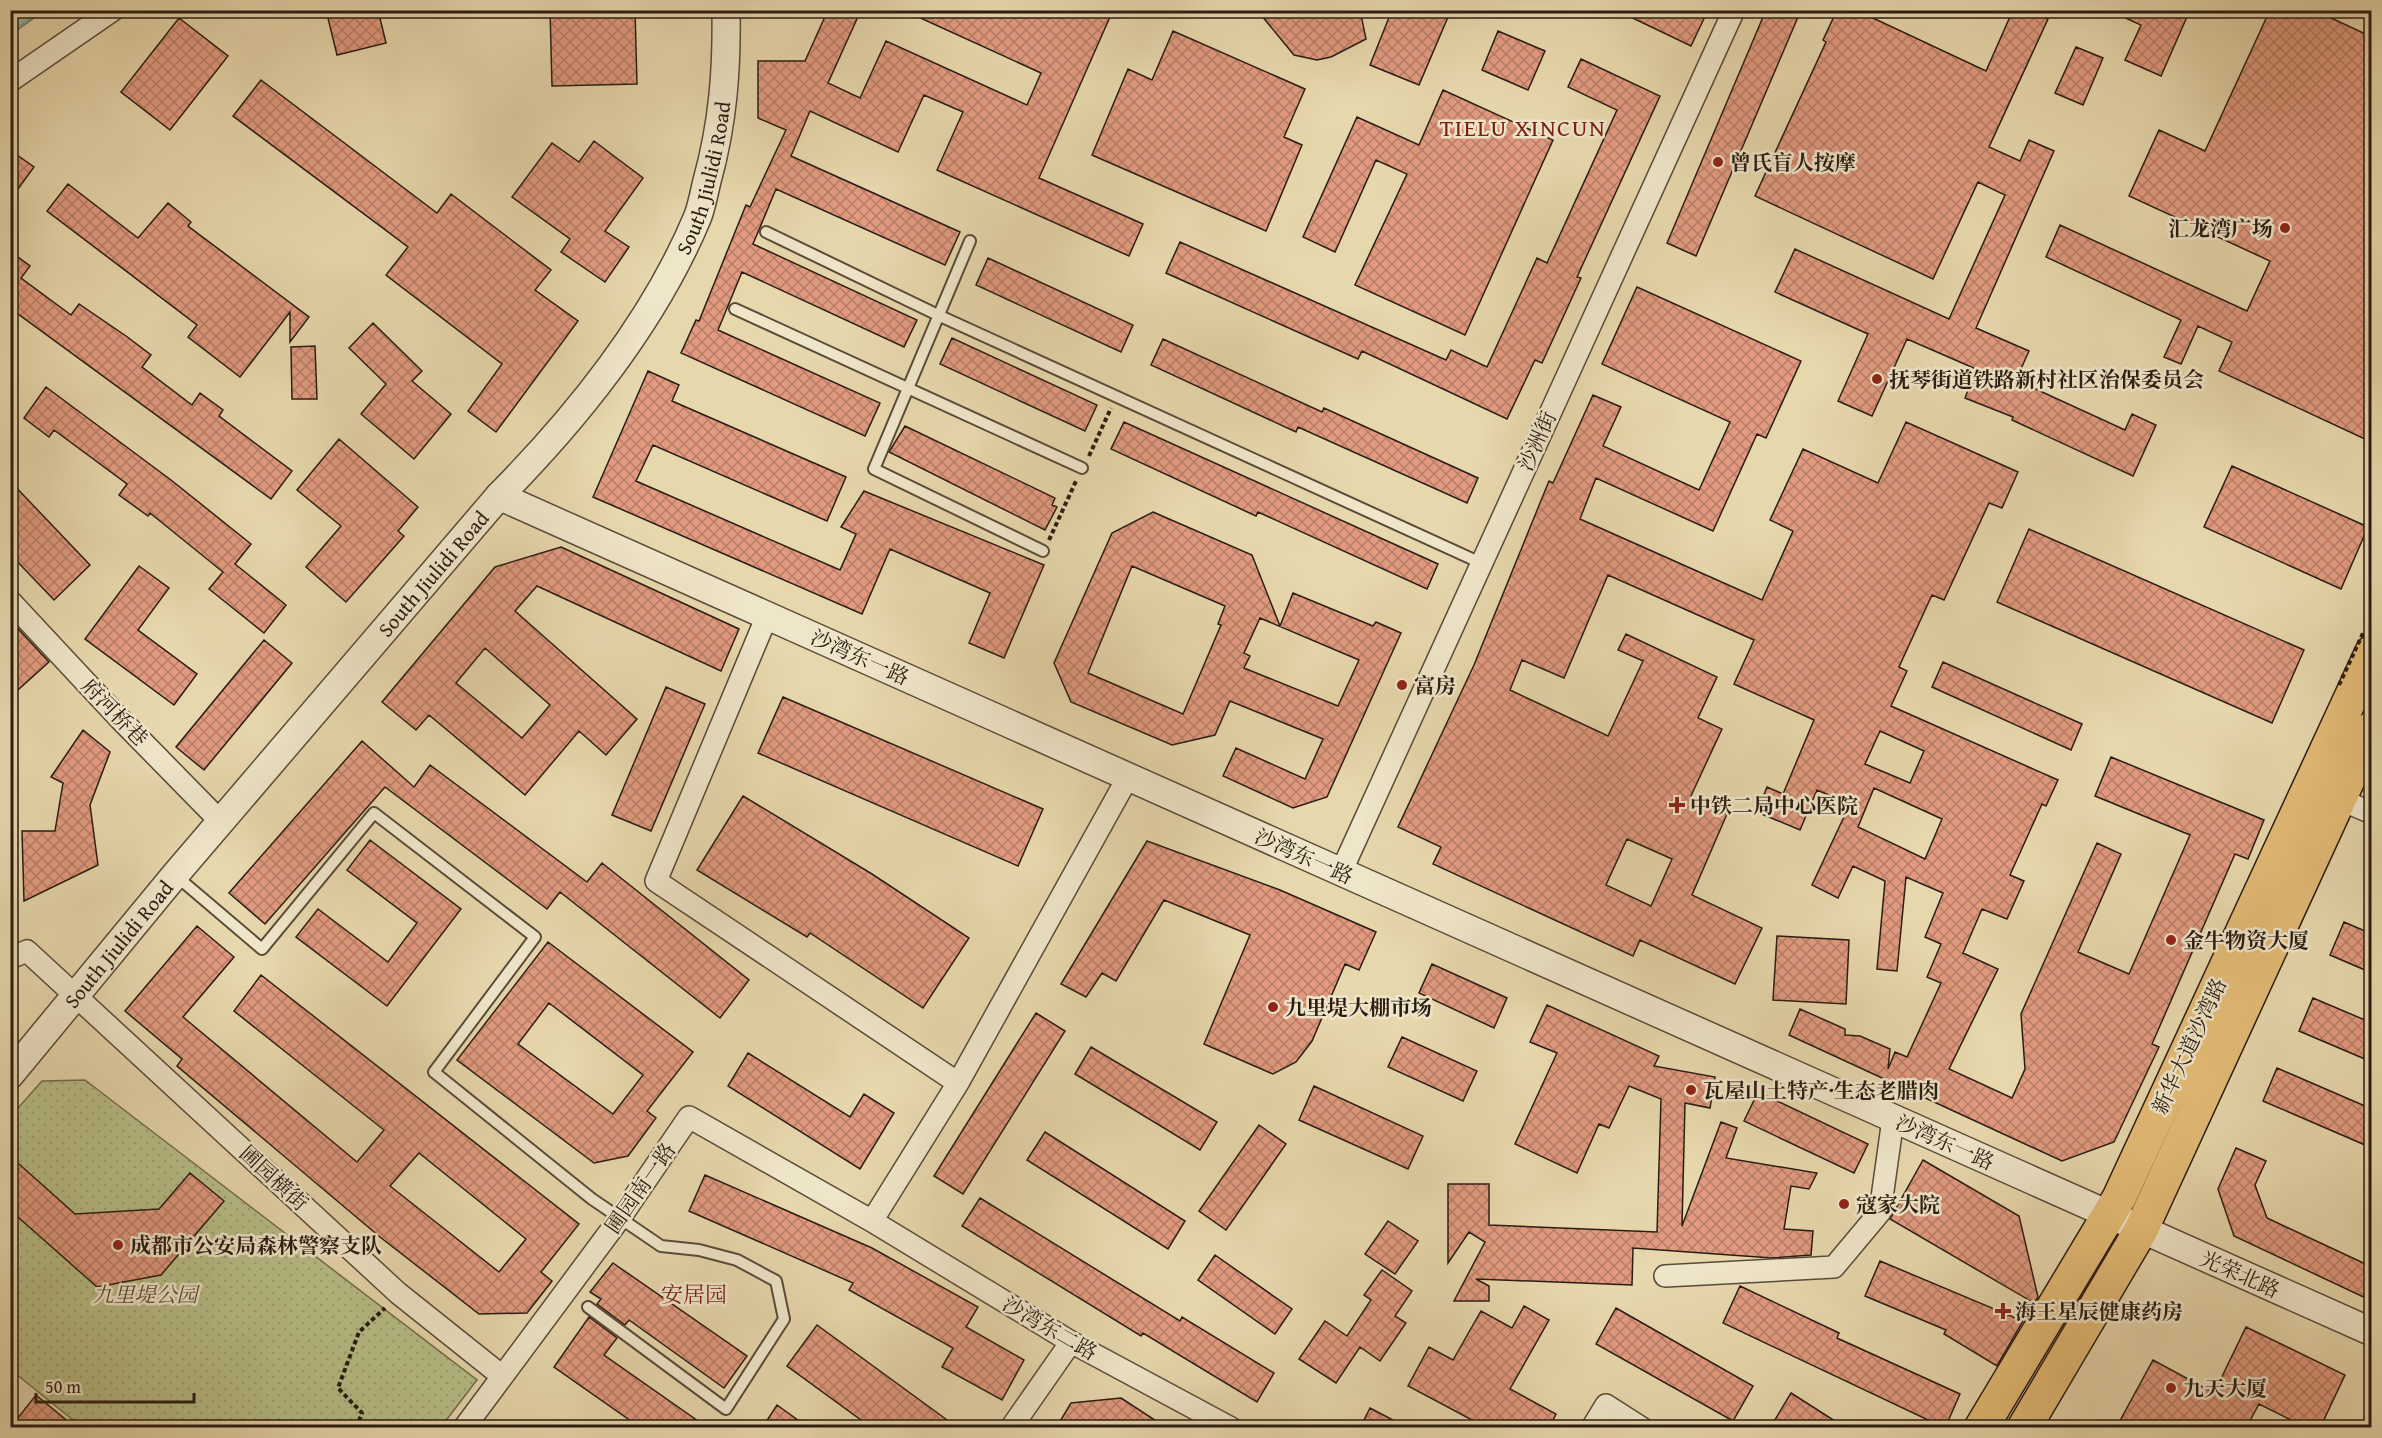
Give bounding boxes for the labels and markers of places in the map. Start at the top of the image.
place label: 曾氏盲人按摩 [1730,147,1856,178]
marker: 曾氏盲人按摩 [1711,155,1725,169]
place label: 汇龙湾广场 [2168,213,2273,244]
marker: 汇龙湾广场 [2278,221,2292,235]
place label: 抚琴街道铁路新村社区治保委员会 [1889,364,2204,395]
marker: 抚琴街道铁路新村社区治保委员会 [1870,372,1884,386]
place label: 富房 [1414,670,1456,701]
marker: 富房 [1395,678,1409,692]
place label: 中铁二局中心医院 [1690,790,1858,821]
marker: 中铁二局中心医院 [1668,796,1686,814]
place label: 金牛物资大厦 [2183,925,2309,956]
marker: 金牛物资大厦 [2164,933,2178,947]
place label: 九里堤大棚市场 [1285,992,1432,1023]
marker: 九里堤大棚市场 [1266,1000,1280,1014]
place label: 瓦屋山土特产·生态老腊肉 [1703,1075,1939,1106]
marker: 瓦屋山土特产·生态老腊肉 [1684,1083,1698,1097]
place label: 寇家大院 [1856,1189,1940,1220]
marker: 寇家大院 [1837,1197,1851,1211]
place label: 成都市公安局森林警察支队 [130,1230,382,1261]
marker: 成都市公安局森林警察支队 [111,1238,125,1252]
place label: 海王星辰健康药房 [2015,1296,2183,1327]
marker: 海王星辰健康药房 [1996,1304,2010,1318]
place label: 九天大厦 [2183,1373,2267,1404]
marker: 九天大厦 [2164,1381,2178,1395]

